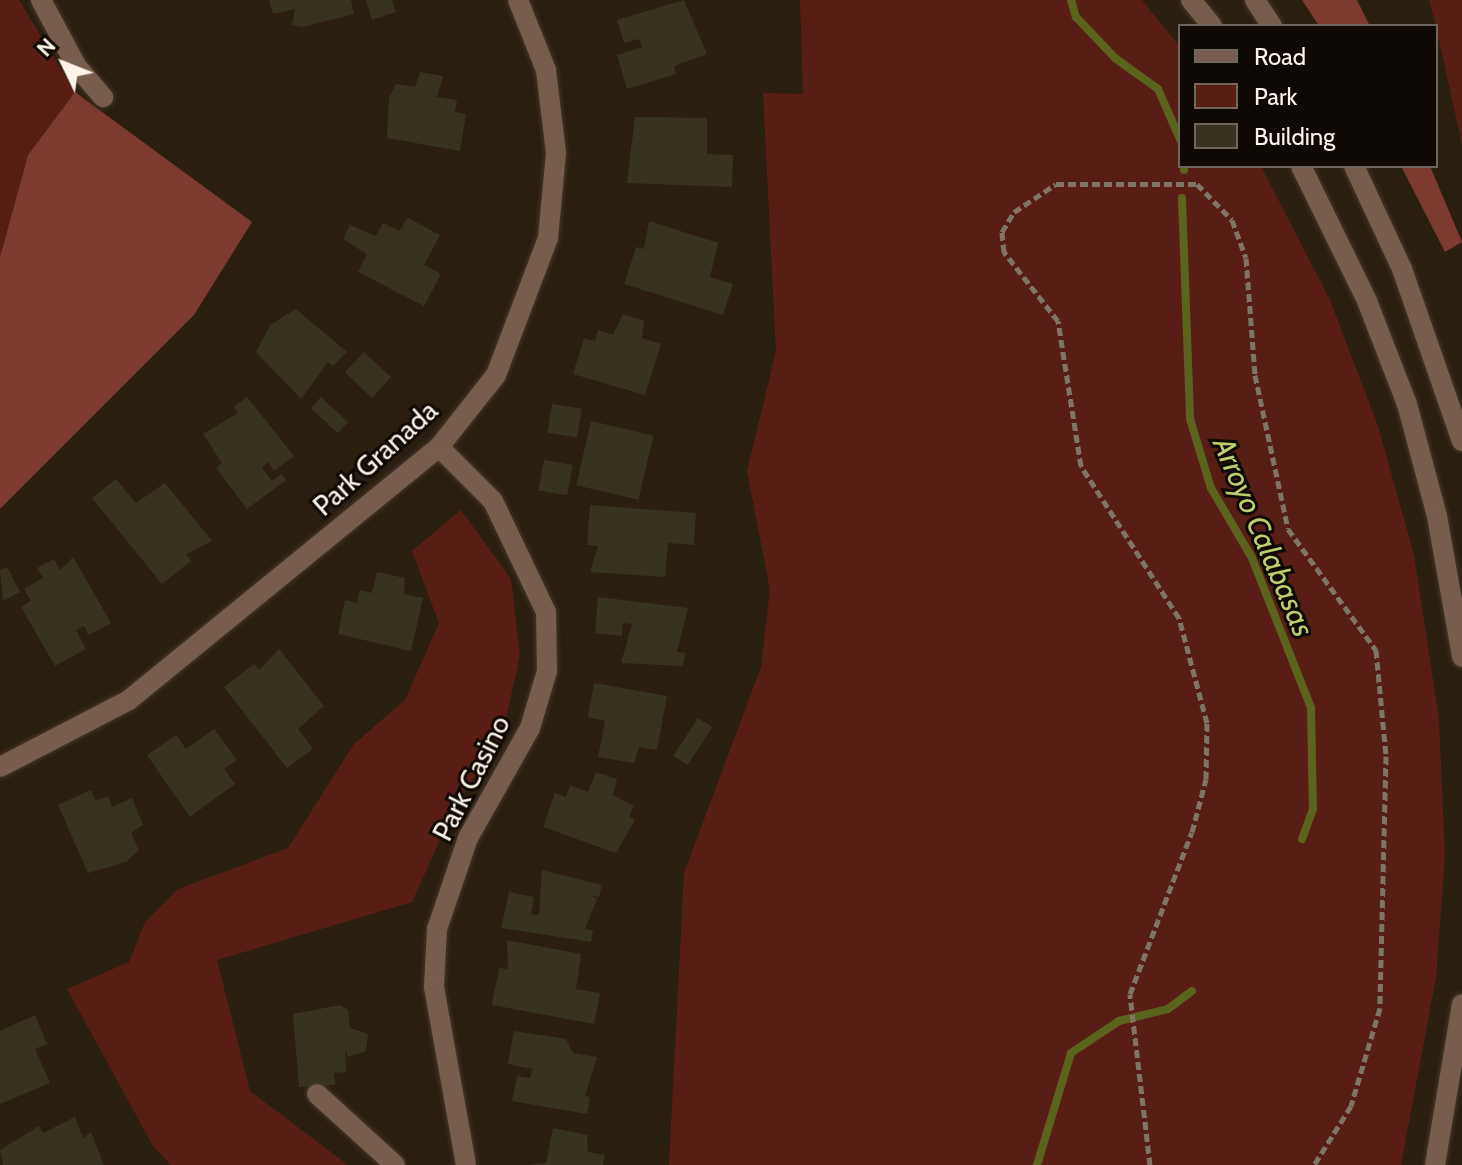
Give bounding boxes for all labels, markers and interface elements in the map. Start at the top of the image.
north arrow [24,24,104,104]
legend [1178,24,1438,168]
text: N [31,32,61,62]
text: Road [1254,42,1306,71]
text: Park [1254,82,1297,111]
text: Building [1254,122,1335,151]
street label: Park Granada [306,393,444,523]
water label: Arroyo Calabasas [1205,432,1321,642]
street label: Park Casino [425,710,517,846]

